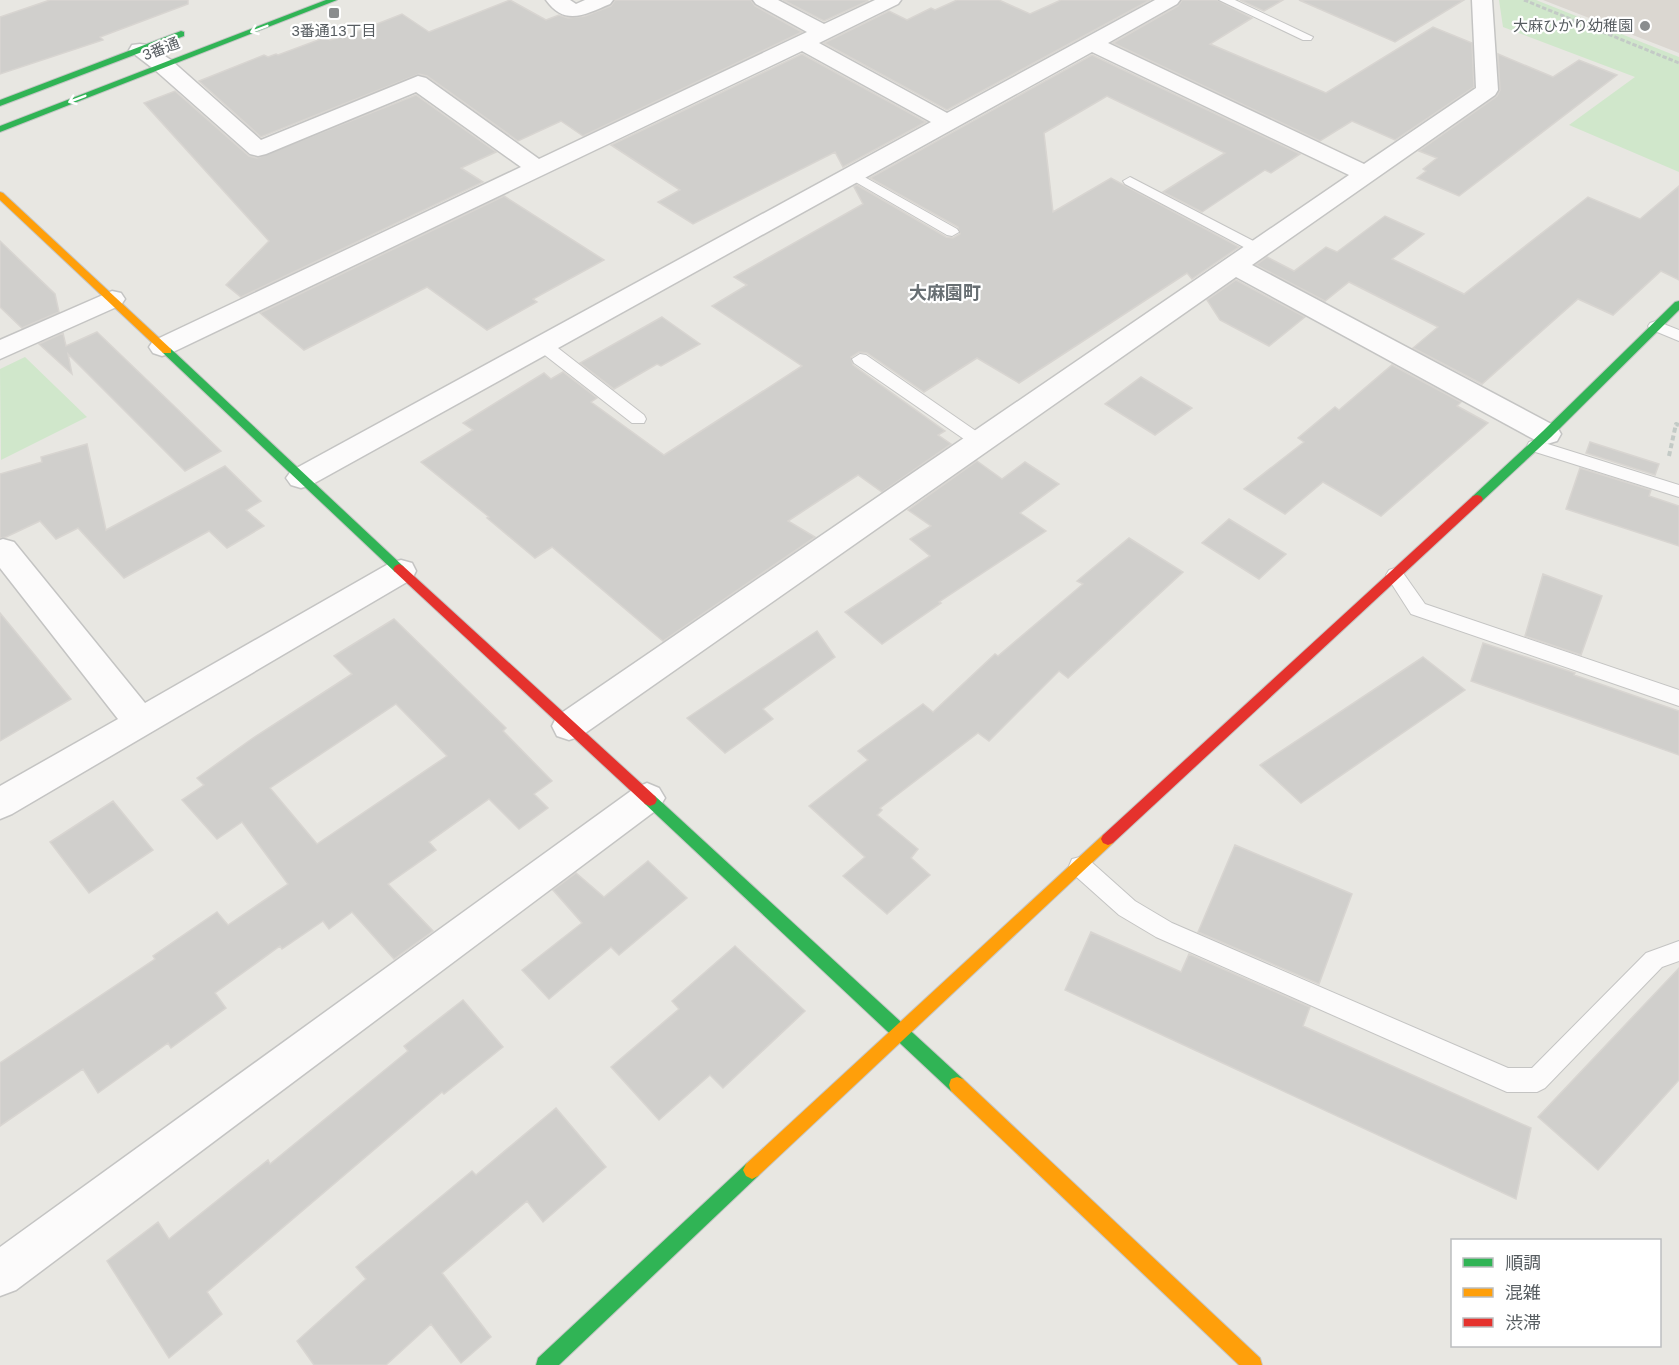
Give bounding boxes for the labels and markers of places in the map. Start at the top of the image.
marker: 3番通13丁目 [327,6,341,20]
place label: 大麻ひかり幼稚園 [1513,17,1633,34]
marker: 大麻ひかり幼稚園 [1638,19,1652,33]
place label: 3番通13丁目 [291,22,377,39]

